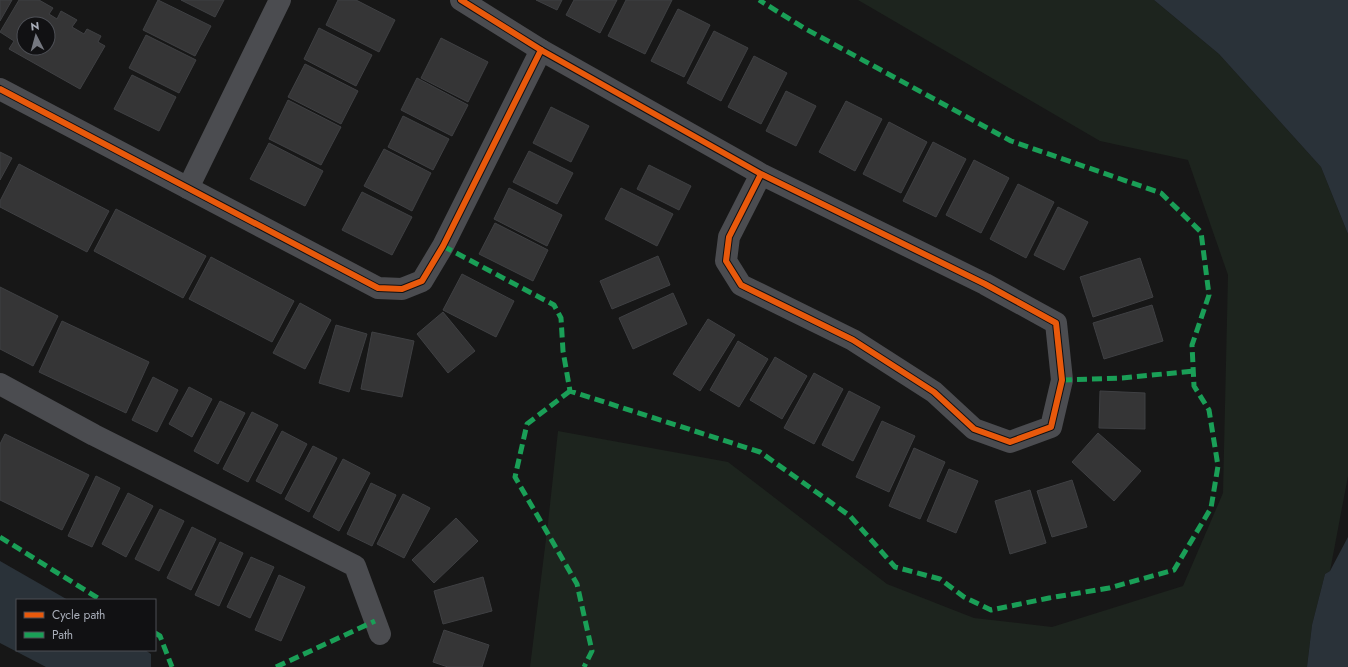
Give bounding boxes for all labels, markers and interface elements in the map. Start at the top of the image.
north arrow [16,16,56,56]
text: N [30,18,40,34]
legend [16,599,156,651]
text: Cycle path [52,606,105,624]
text: Path [52,626,73,644]

